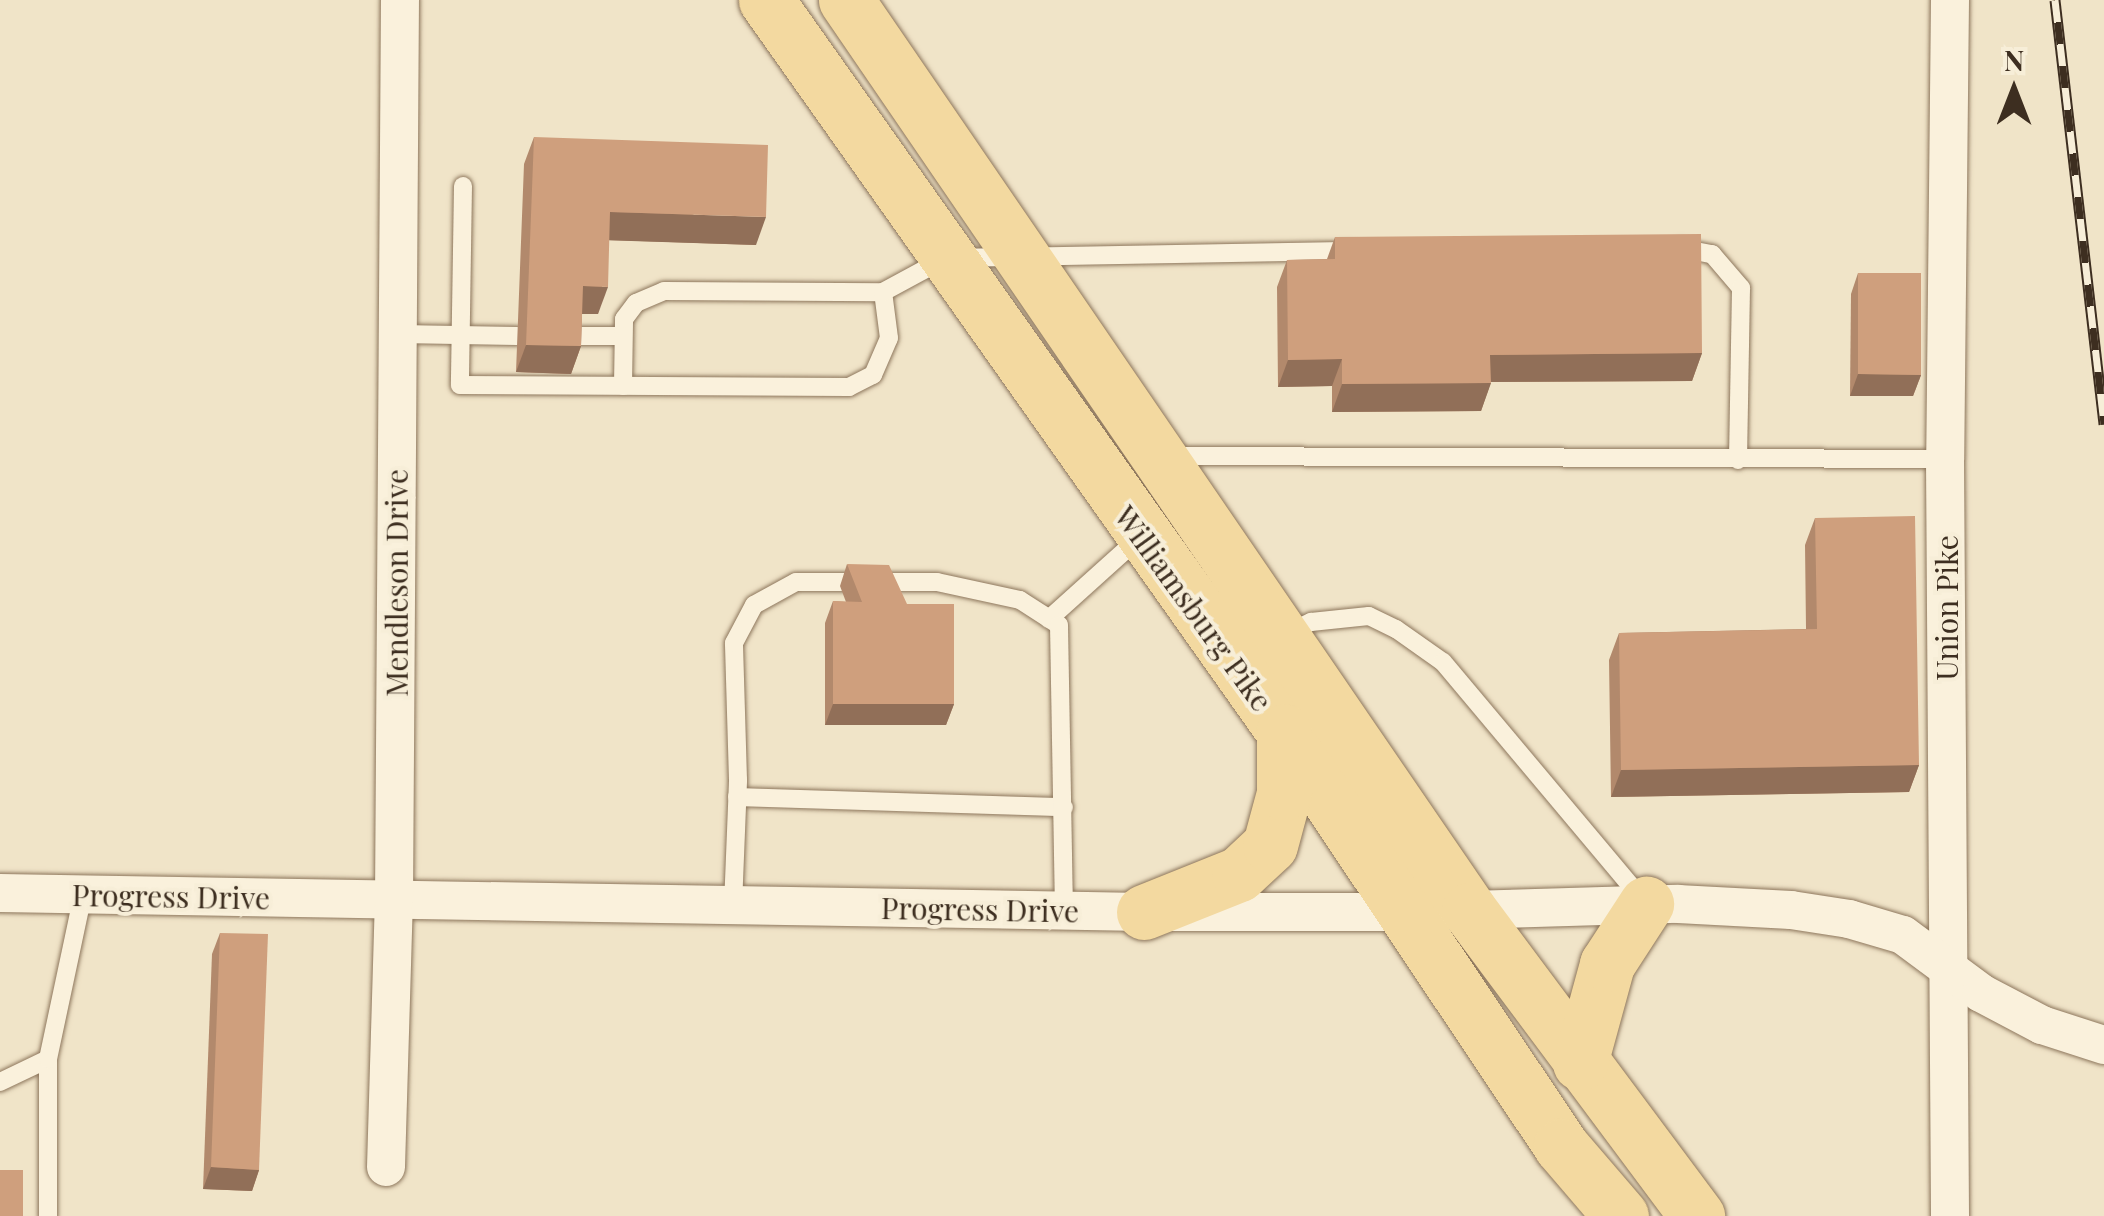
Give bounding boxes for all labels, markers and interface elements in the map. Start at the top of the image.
north arrow [1964,40,2064,140]
text: N [2004,41,2024,78]
street label: Mendleson Drive [378,469,414,697]
street label: Williamsburg Pike [1108,499,1280,717]
street label: Union Pike [1928,535,1964,681]
street label: Progress Drive [72,876,270,916]
street label: Progress Drive [881,889,1079,929]

